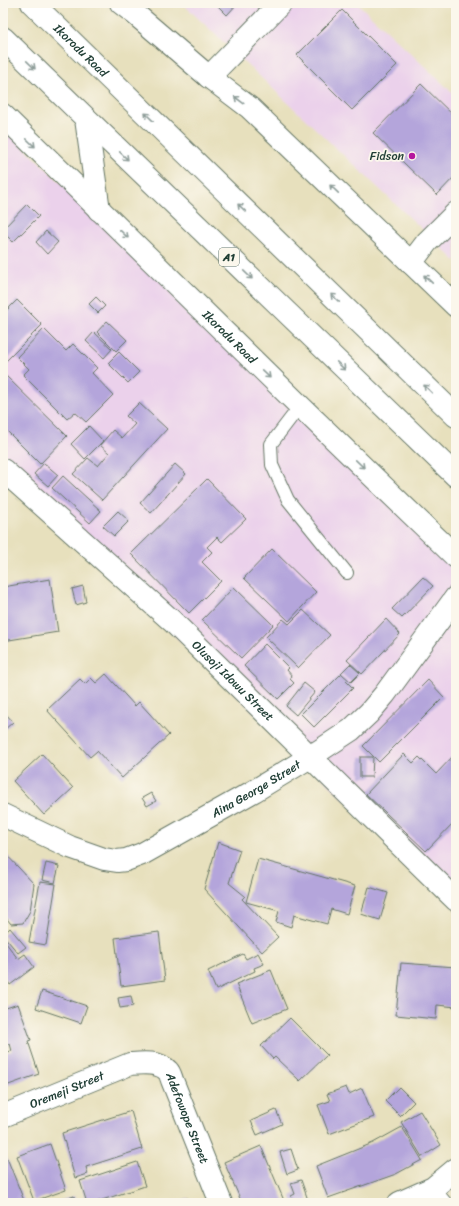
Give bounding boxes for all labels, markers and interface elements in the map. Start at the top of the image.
street label: Ikorodu Road [47,17,115,84]
one-way arrow [26,60,36,70]
one-way arrow [234,96,245,104]
one-way arrow [144,112,154,122]
one-way arrow [26,138,36,148]
place label: Fidson [370,145,404,167]
one-way arrow [119,151,129,161]
marker: Fidson [407,151,417,161]
one-way arrow [329,184,339,194]
one-way arrow [237,203,247,212]
one-way arrow [119,229,129,239]
road number: A1 [219,248,239,266]
one-way arrow [243,270,253,280]
one-way arrow [423,274,433,284]
one-way arrow [330,293,340,303]
street label: Ikorodu Road [196,304,263,370]
one-way arrow [336,361,346,370]
one-way arrow [261,369,271,379]
one-way arrow [423,384,433,394]
one-way arrow [355,460,365,469]
street label: Olusoji Idowu Street [186,635,279,727]
street label: Aina George Street [206,753,306,824]
street label: Oremeji Street [26,1064,109,1115]
street label: Adefowope Street [159,1069,215,1167]

